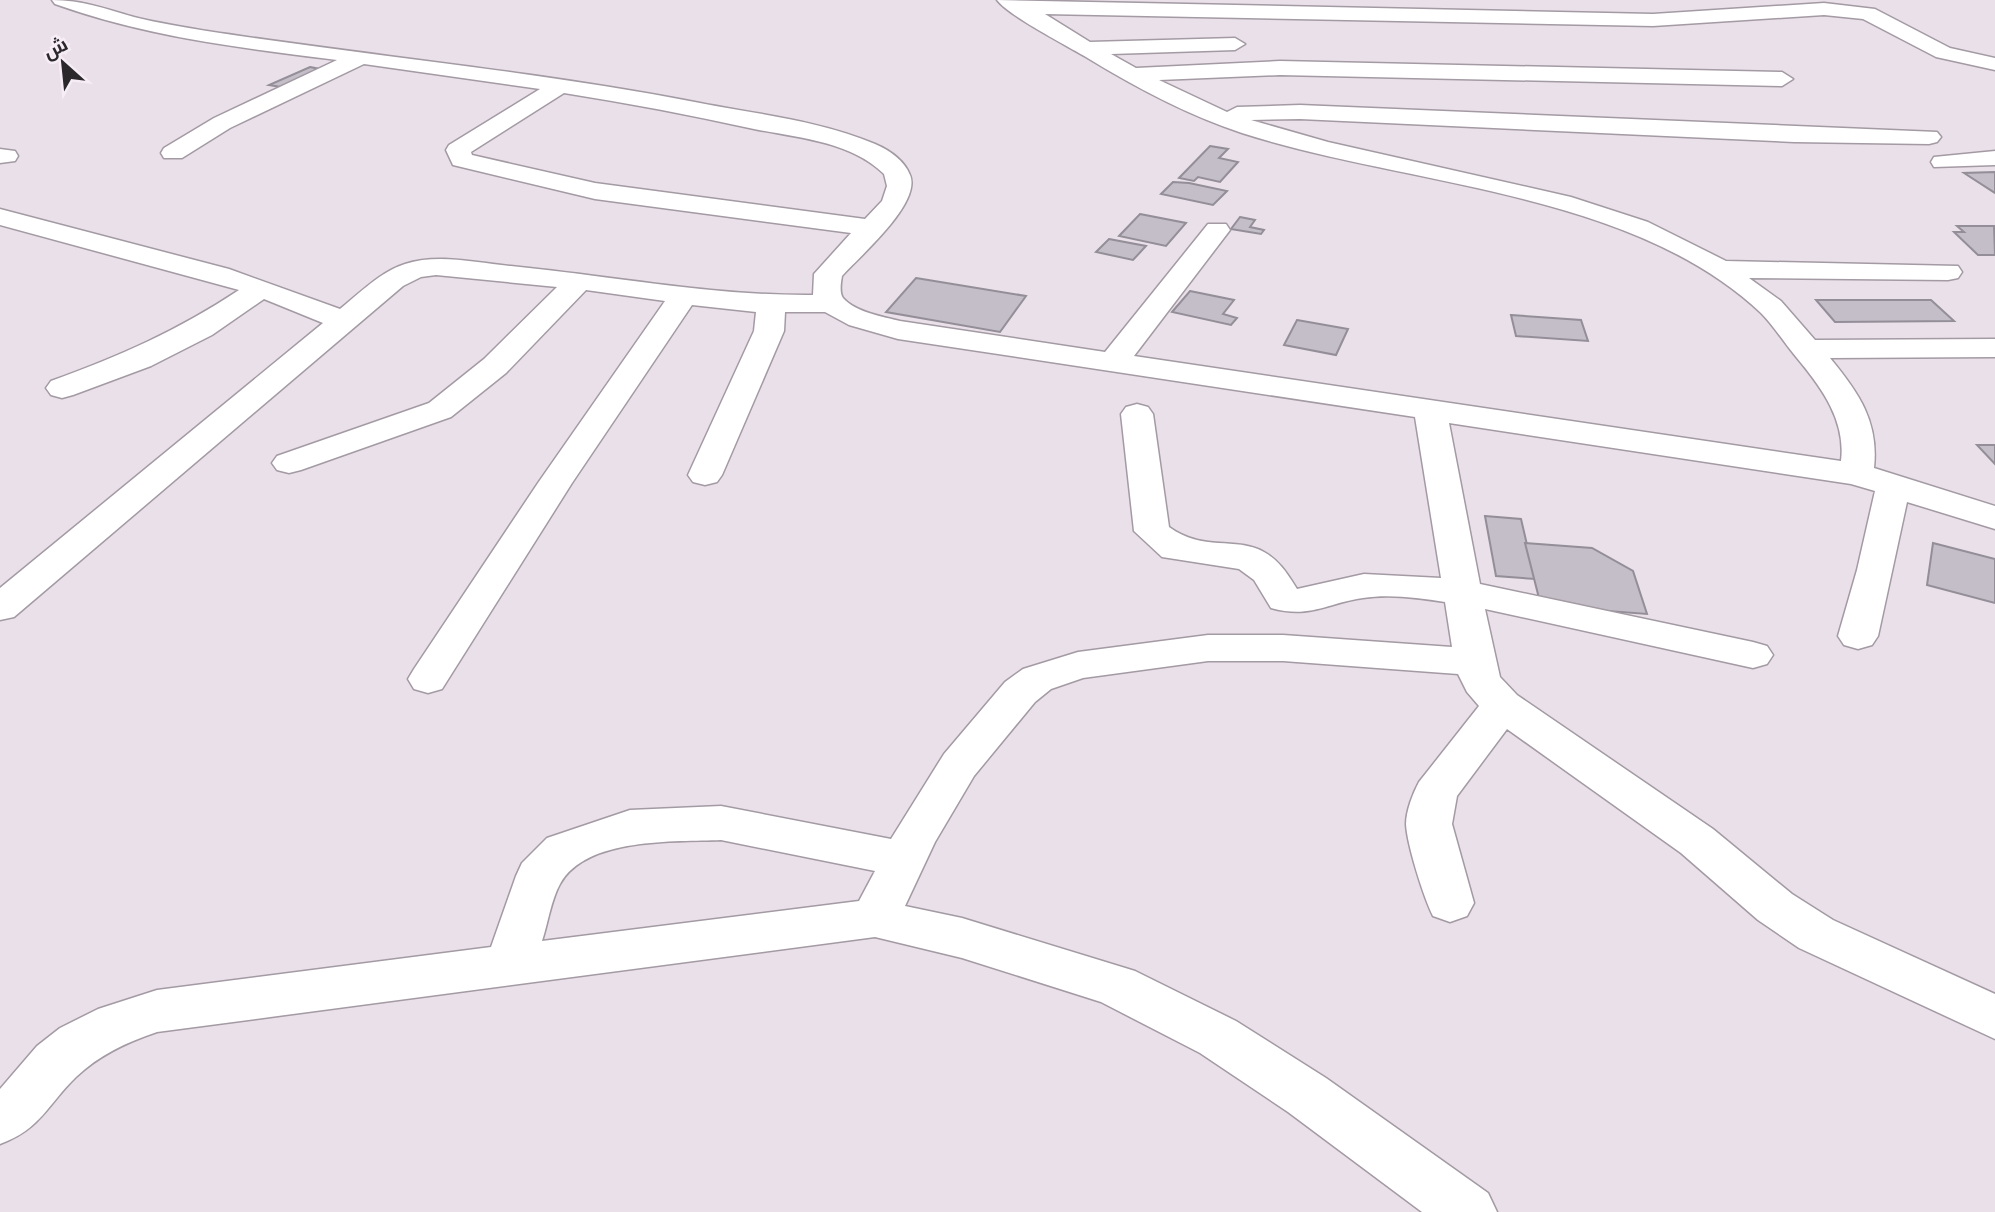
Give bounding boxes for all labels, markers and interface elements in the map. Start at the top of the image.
north arrow [28,28,98,98]
text: ش [39,31,73,66]

